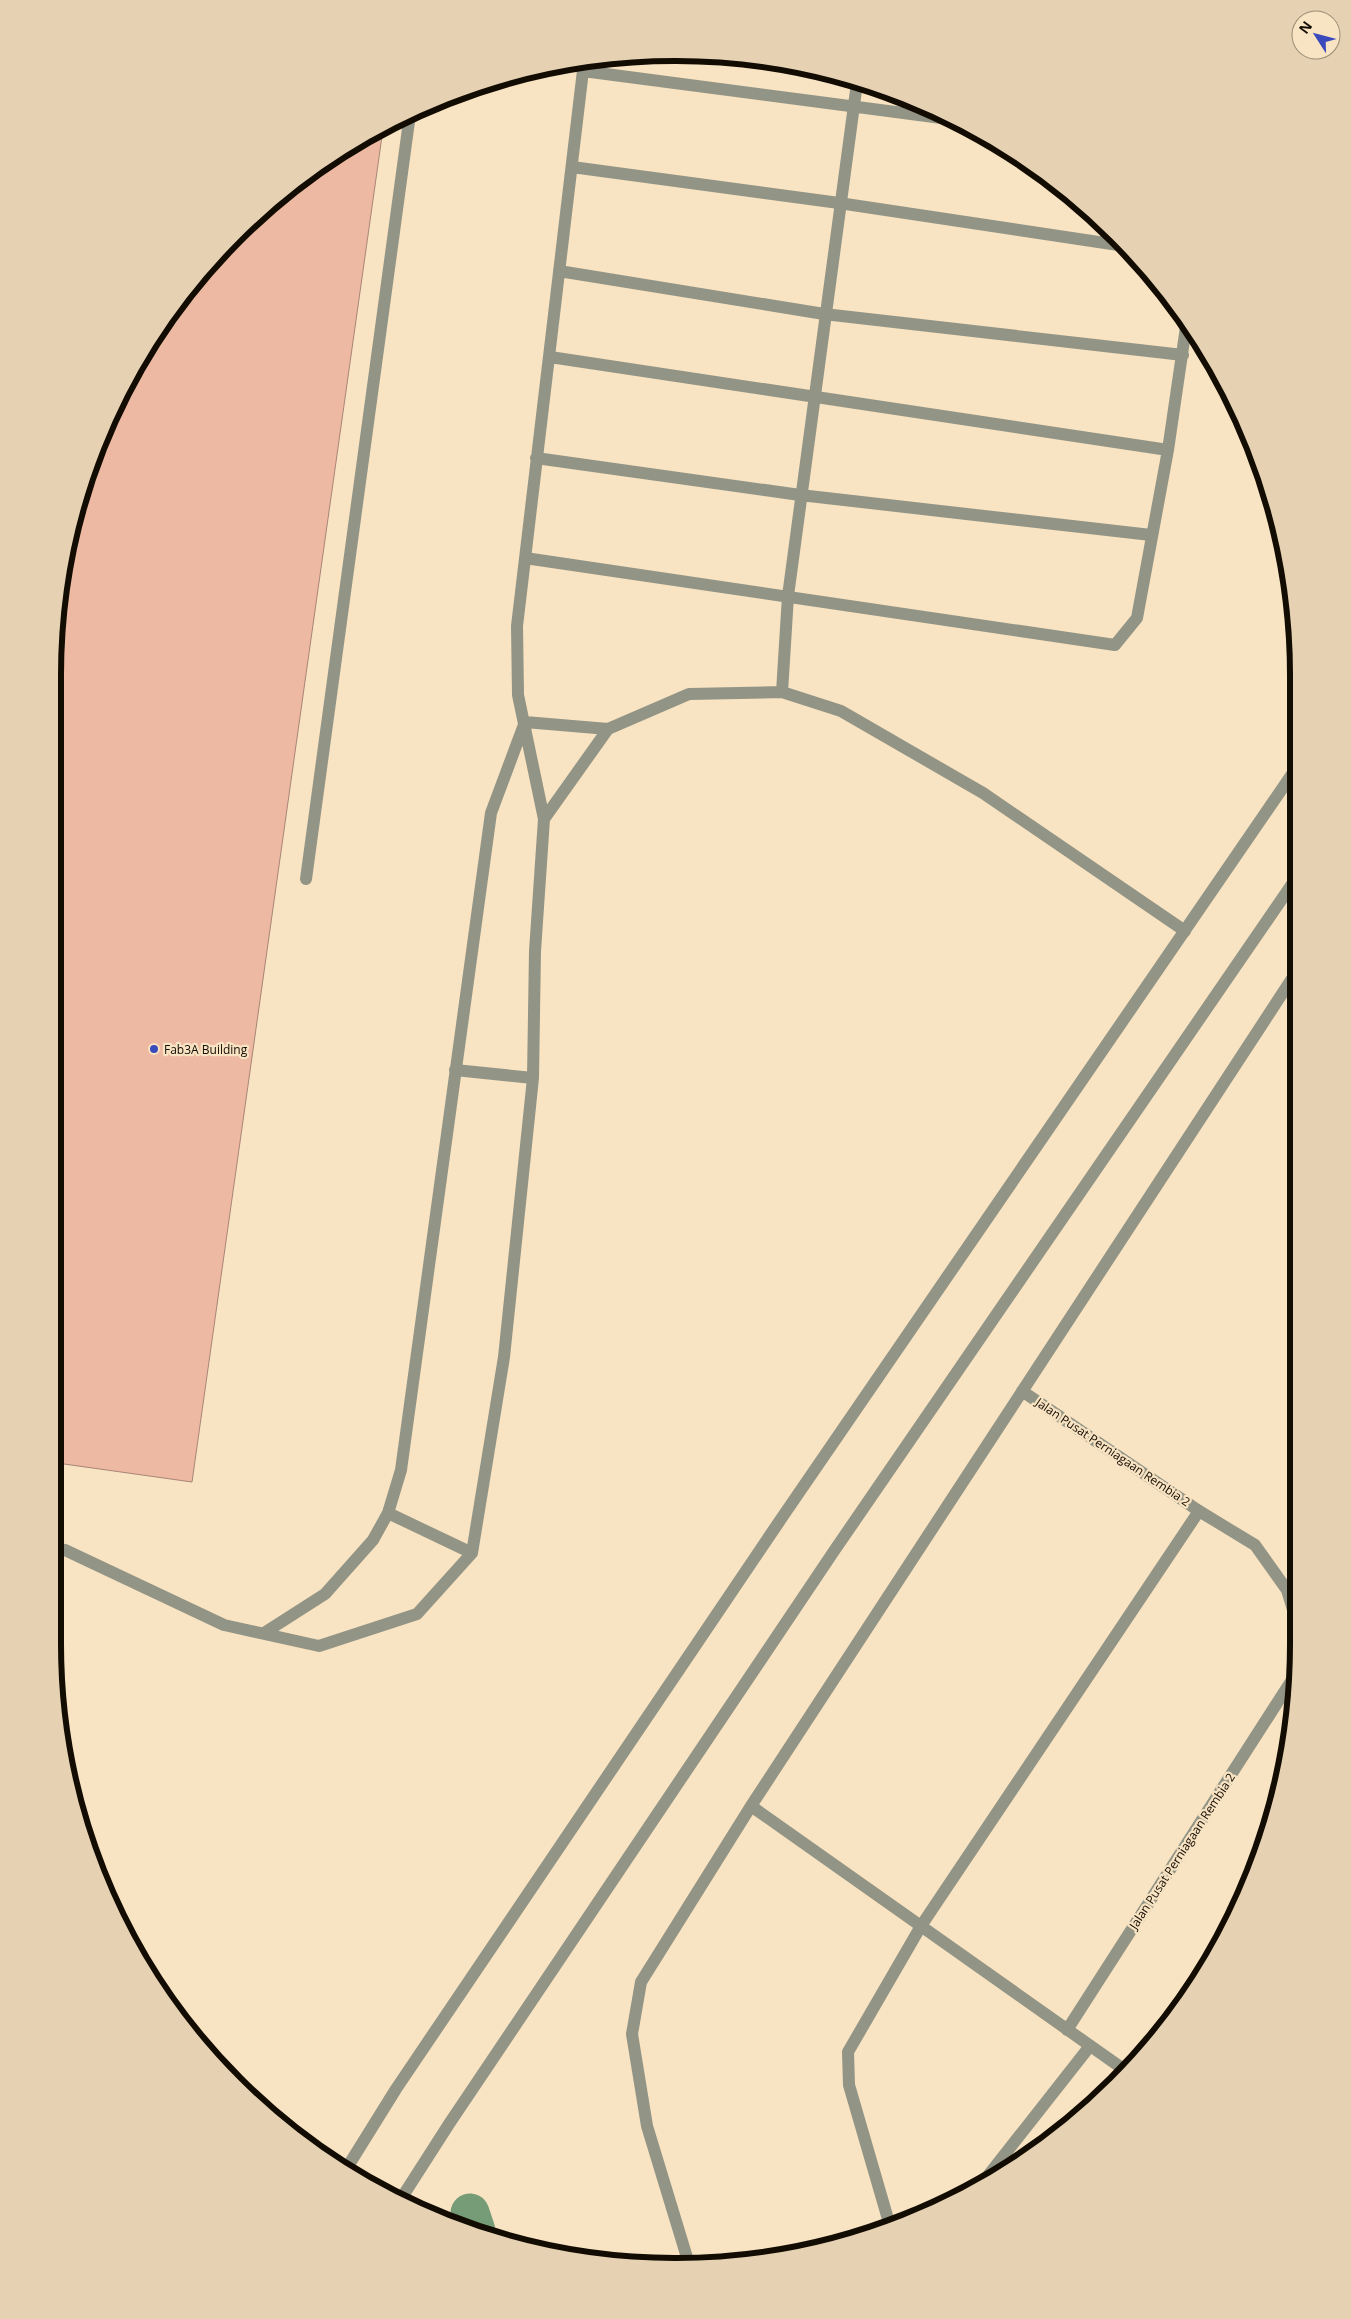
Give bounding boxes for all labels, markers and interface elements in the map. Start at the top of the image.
north arrow [1291,10,1341,60]
text: N [1294,17,1316,37]
place label: Fab3A Building [164,1041,248,1058]
marker: Fab3A Building [148,1043,160,1055]
street label: Jalan Pusat Perniagaan Rembia 2 [1032,1393,1194,1510]
street label: Jalan Pusat Perniagaan Rembia 2 [1125,1770,1239,1933]

